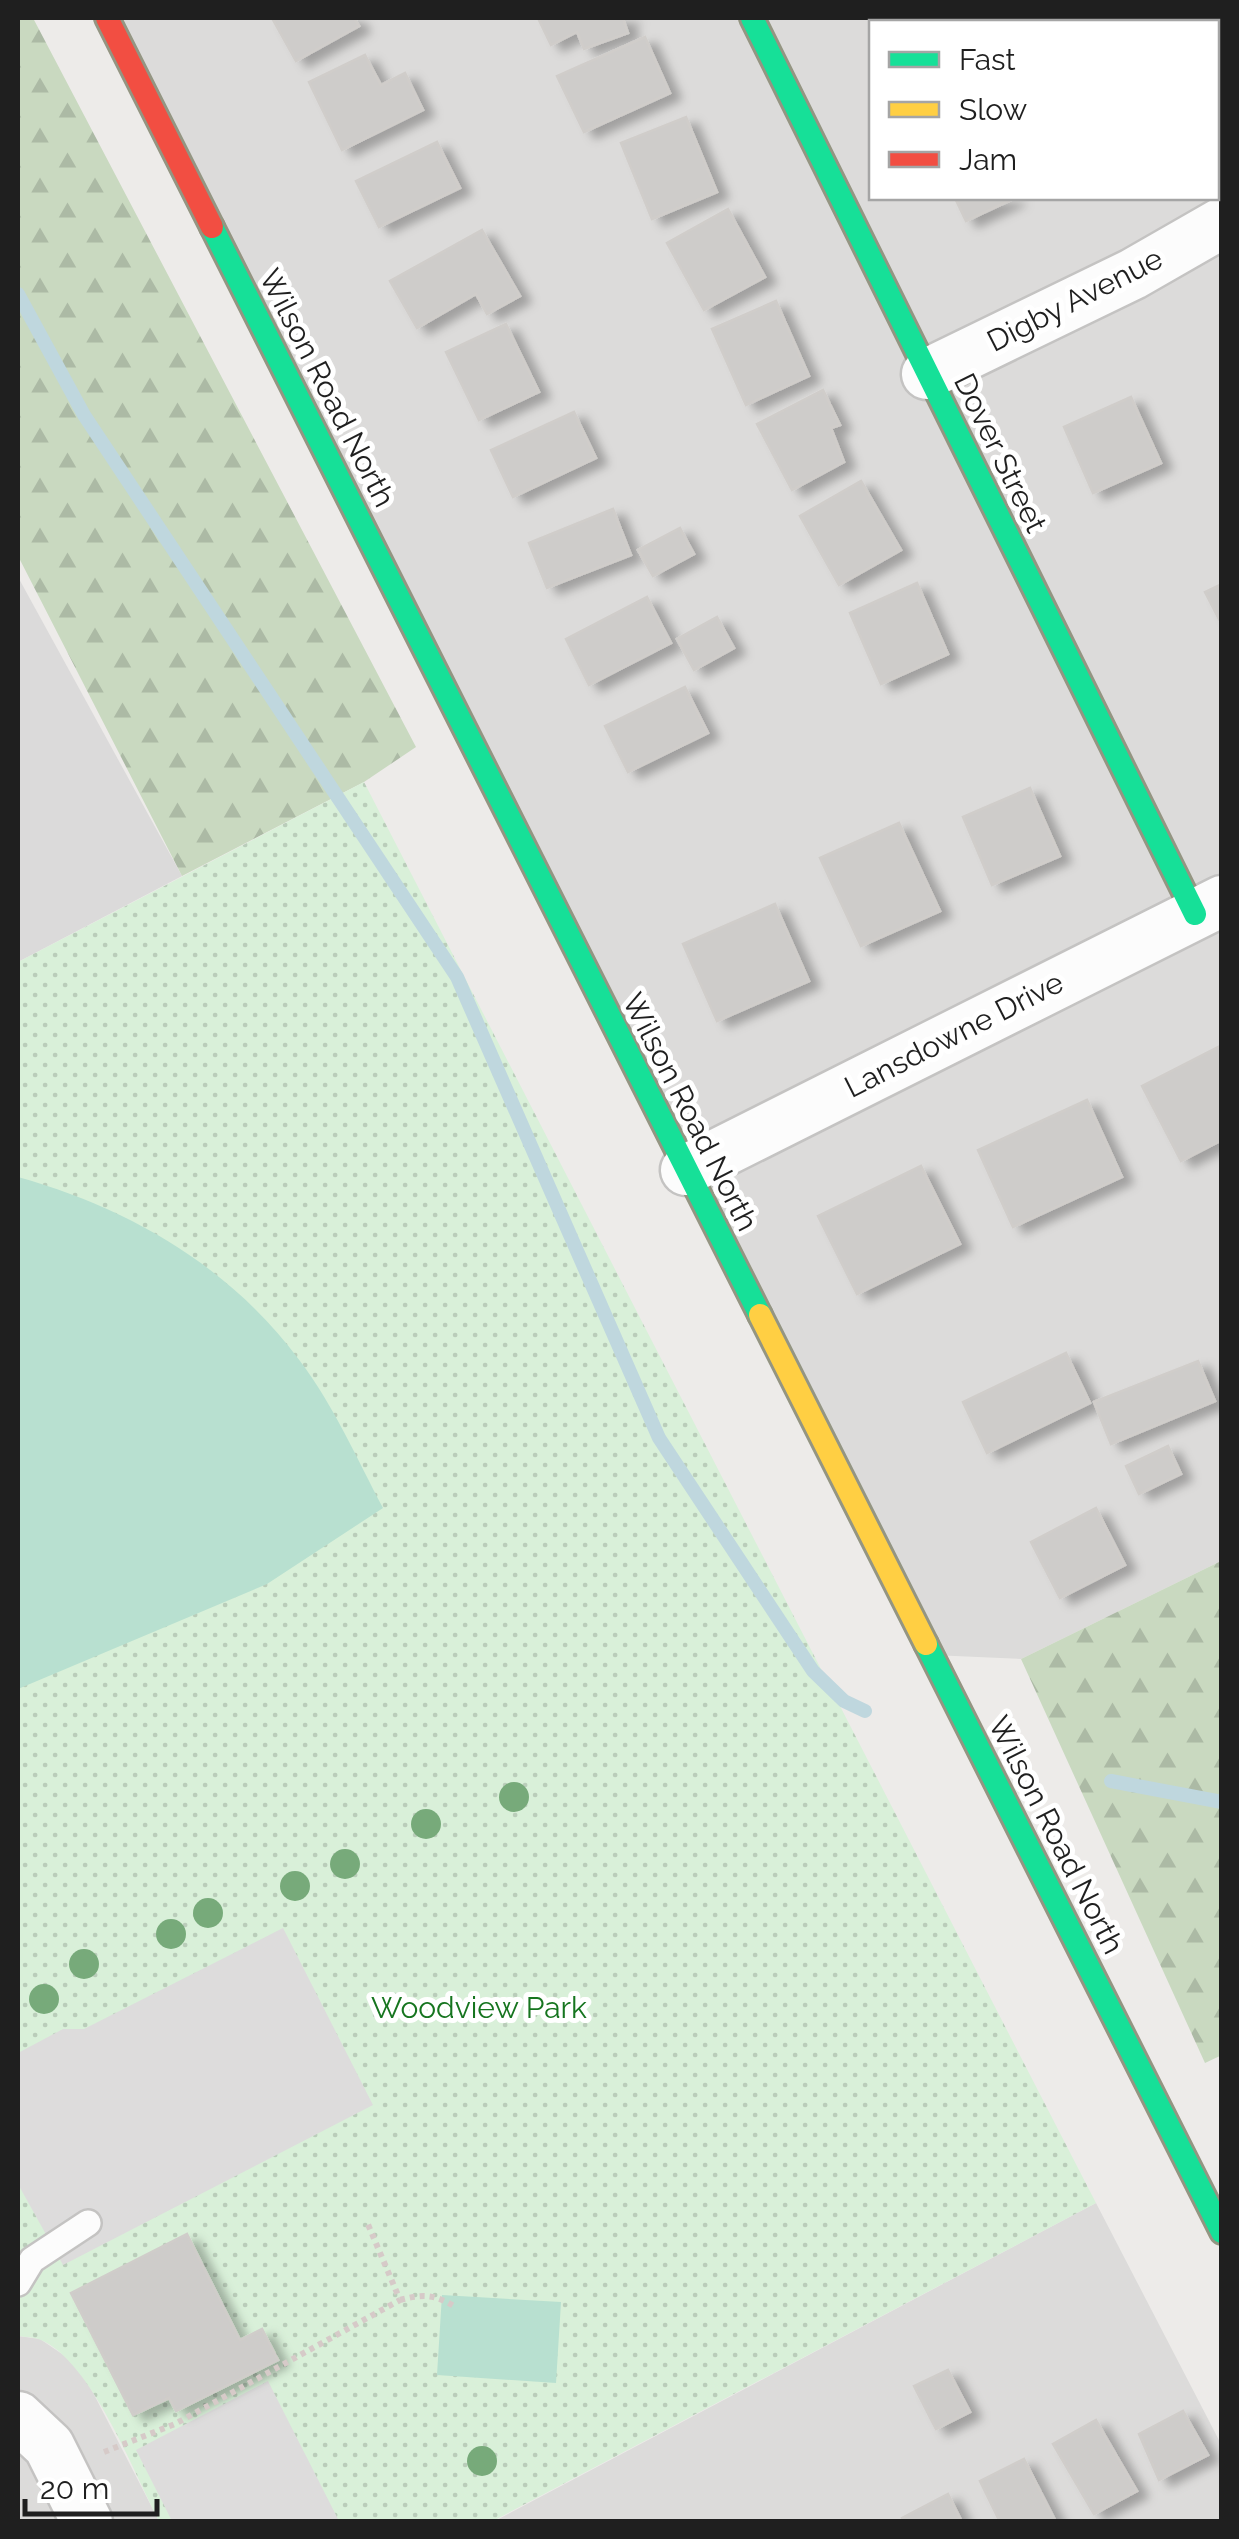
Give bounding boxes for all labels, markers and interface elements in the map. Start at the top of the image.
legend [869,20,1219,200]
text: Fast [959,42,1016,77]
text: Slow [959,92,1027,127]
text: Jam [959,142,1017,177]
street label: Digby Avenue [981,240,1168,359]
street label: Wilson Road North [252,263,403,512]
street label: Dover Street [947,368,1054,538]
street label: Lansdowne Drive [839,964,1069,1105]
street label: Wilson Road North [615,987,766,1236]
street label: Wilson Road North [981,1710,1132,1959]
park label: Woodview Park [371,1990,587,2025]
scale bar [25,2454,158,2516]
text: 20 m [40,2471,109,2506]

